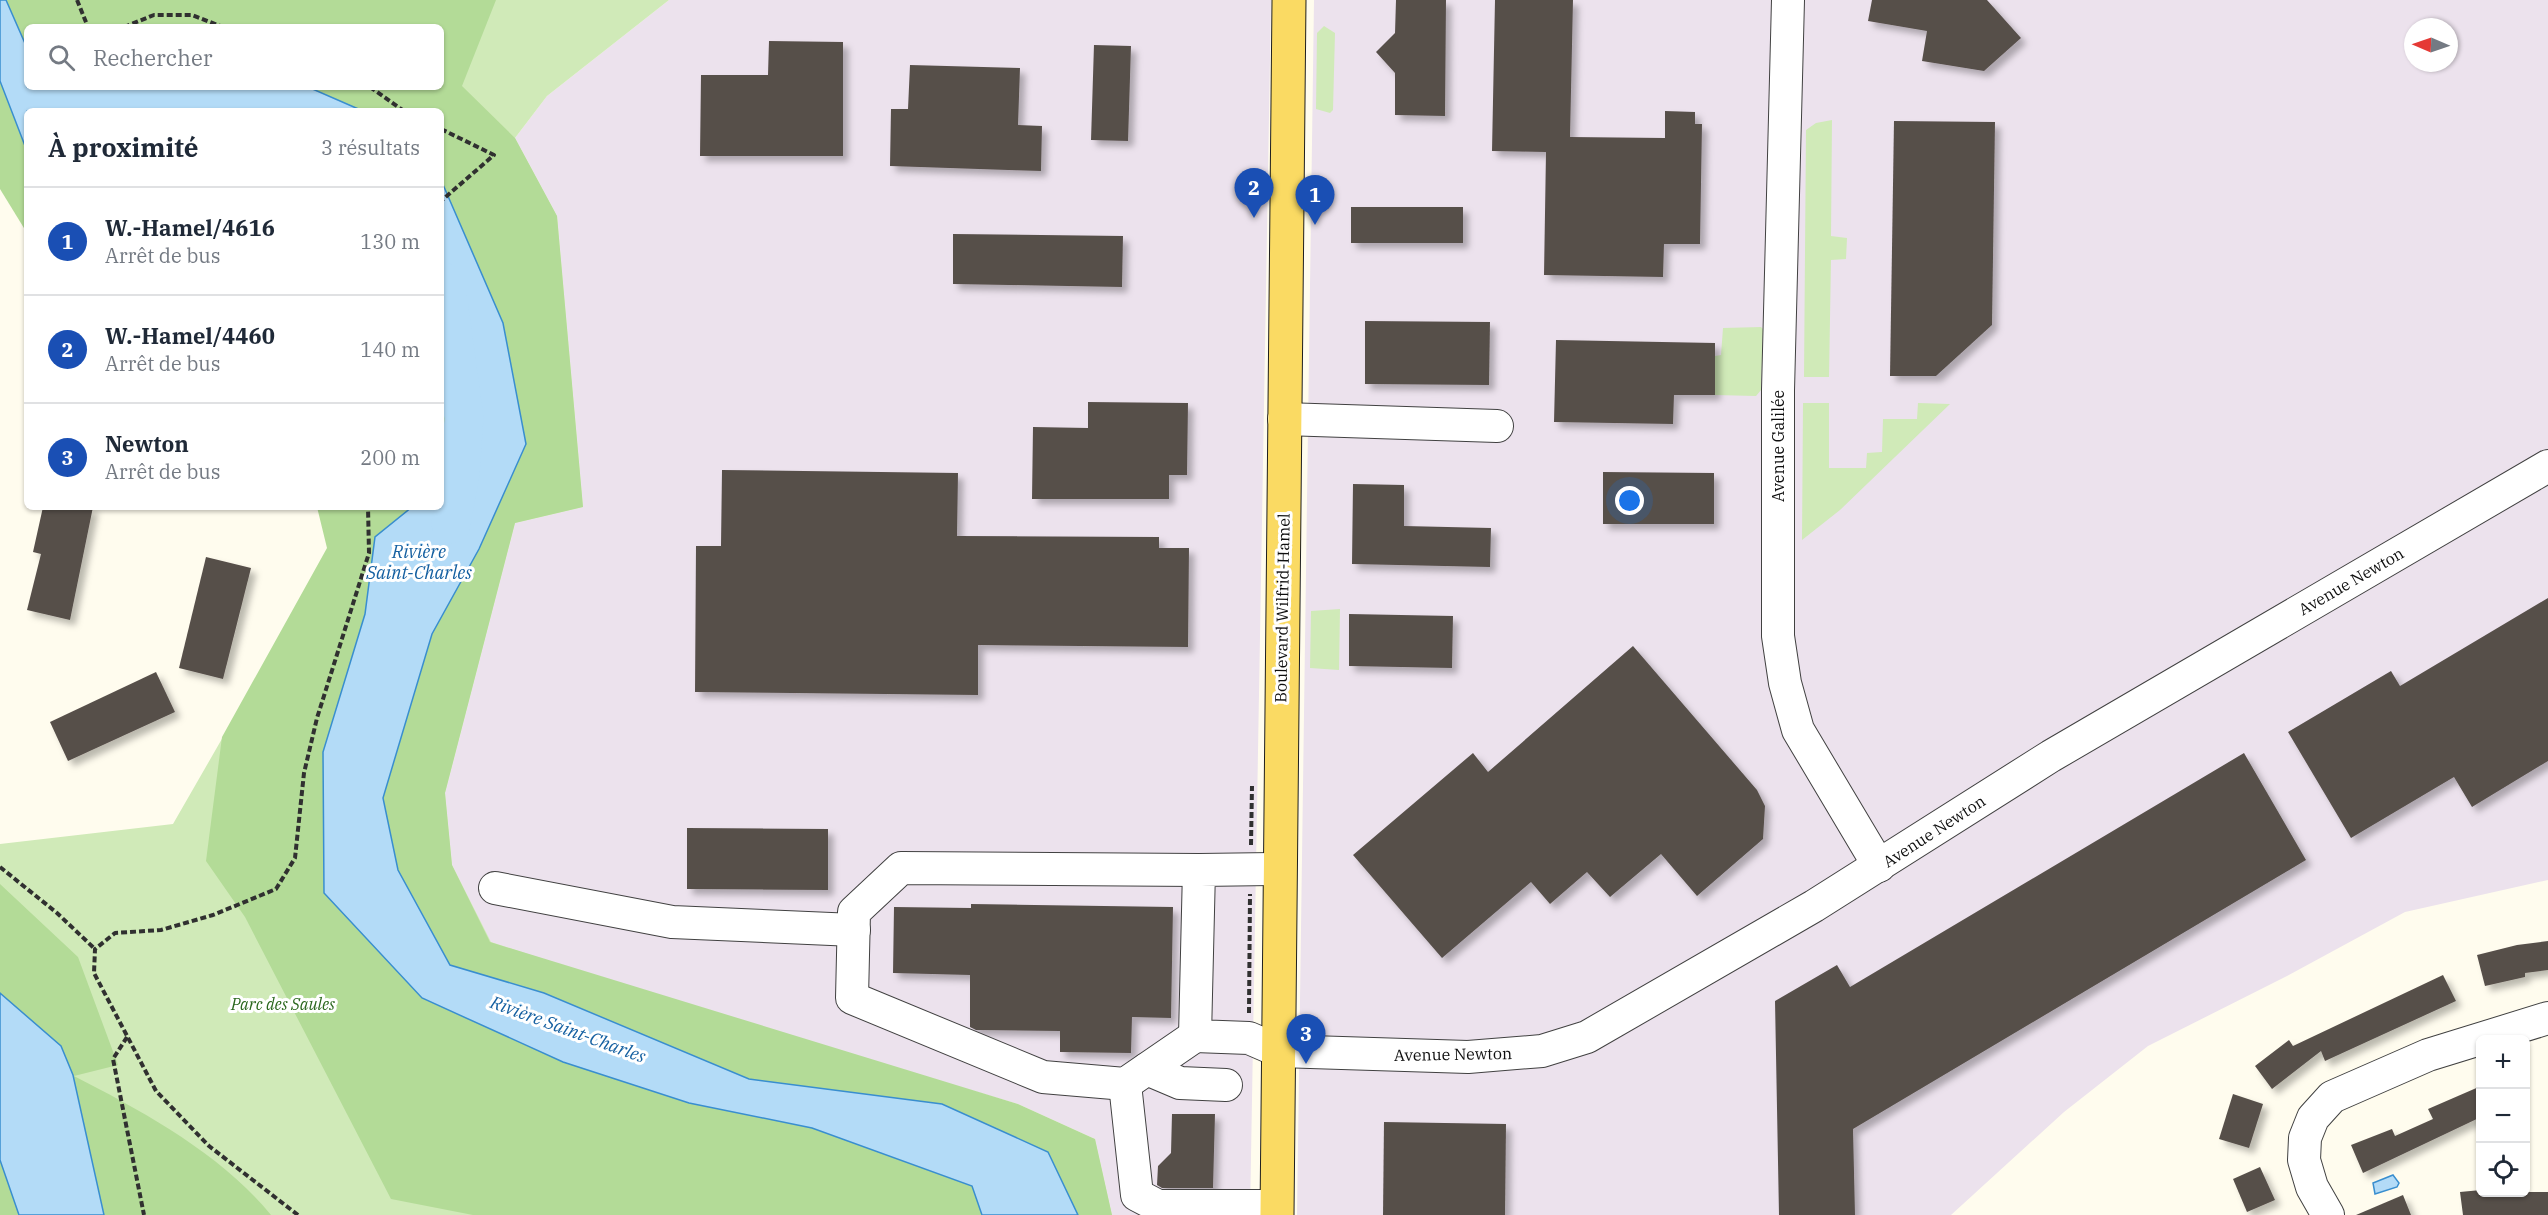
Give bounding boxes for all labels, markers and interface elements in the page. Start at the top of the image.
north arrow [2404,18,2458,72]
search box [24,24,444,90]
icon: search [45,41,78,74]
text: Rechercher [93,43,212,72]
text: À proximité [48,130,199,164]
text: 3 résultats [321,134,420,161]
pin: 2 [1234,168,1274,218]
pin: 1 [1296,176,1334,225]
text: W.-Hamel/4616 [105,213,275,242]
text: 1 [62,228,74,255]
text: 130 m [360,228,420,255]
text: Arrêt de bus [105,242,220,269]
text: W.-Hamel/4460 [105,321,275,350]
text: 2 [62,336,74,363]
text: 140 m [360,336,420,363]
text: Arrêt de bus [105,350,220,377]
street label: Avenue Galilée [1768,390,1788,502]
text: Newton [105,429,189,458]
text: 3 [62,444,74,471]
text: 200 m [360,444,420,471]
text: Arrêt de bus [105,458,220,485]
your location [1615,486,1644,515]
street label: Boulevard Wilfrid-Hamel [1270,513,1294,703]
water label: Rivière Saint-Charles [365,540,472,584]
street label: Avenue Newton [2295,543,2407,619]
street label: Avenue Newton [1879,790,1989,872]
water label: Rivière Saint-Charles [486,990,649,1068]
park label: Parc des Saules [230,994,335,1014]
pin: 3 [1286,1014,1326,1064]
map controls [2476,1035,2530,1197]
button: + [2476,1035,2530,1089]
street label: Avenue Newton [1394,1043,1512,1065]
button: − [2476,1089,2530,1143]
button: locate [2476,1143,2530,1197]

